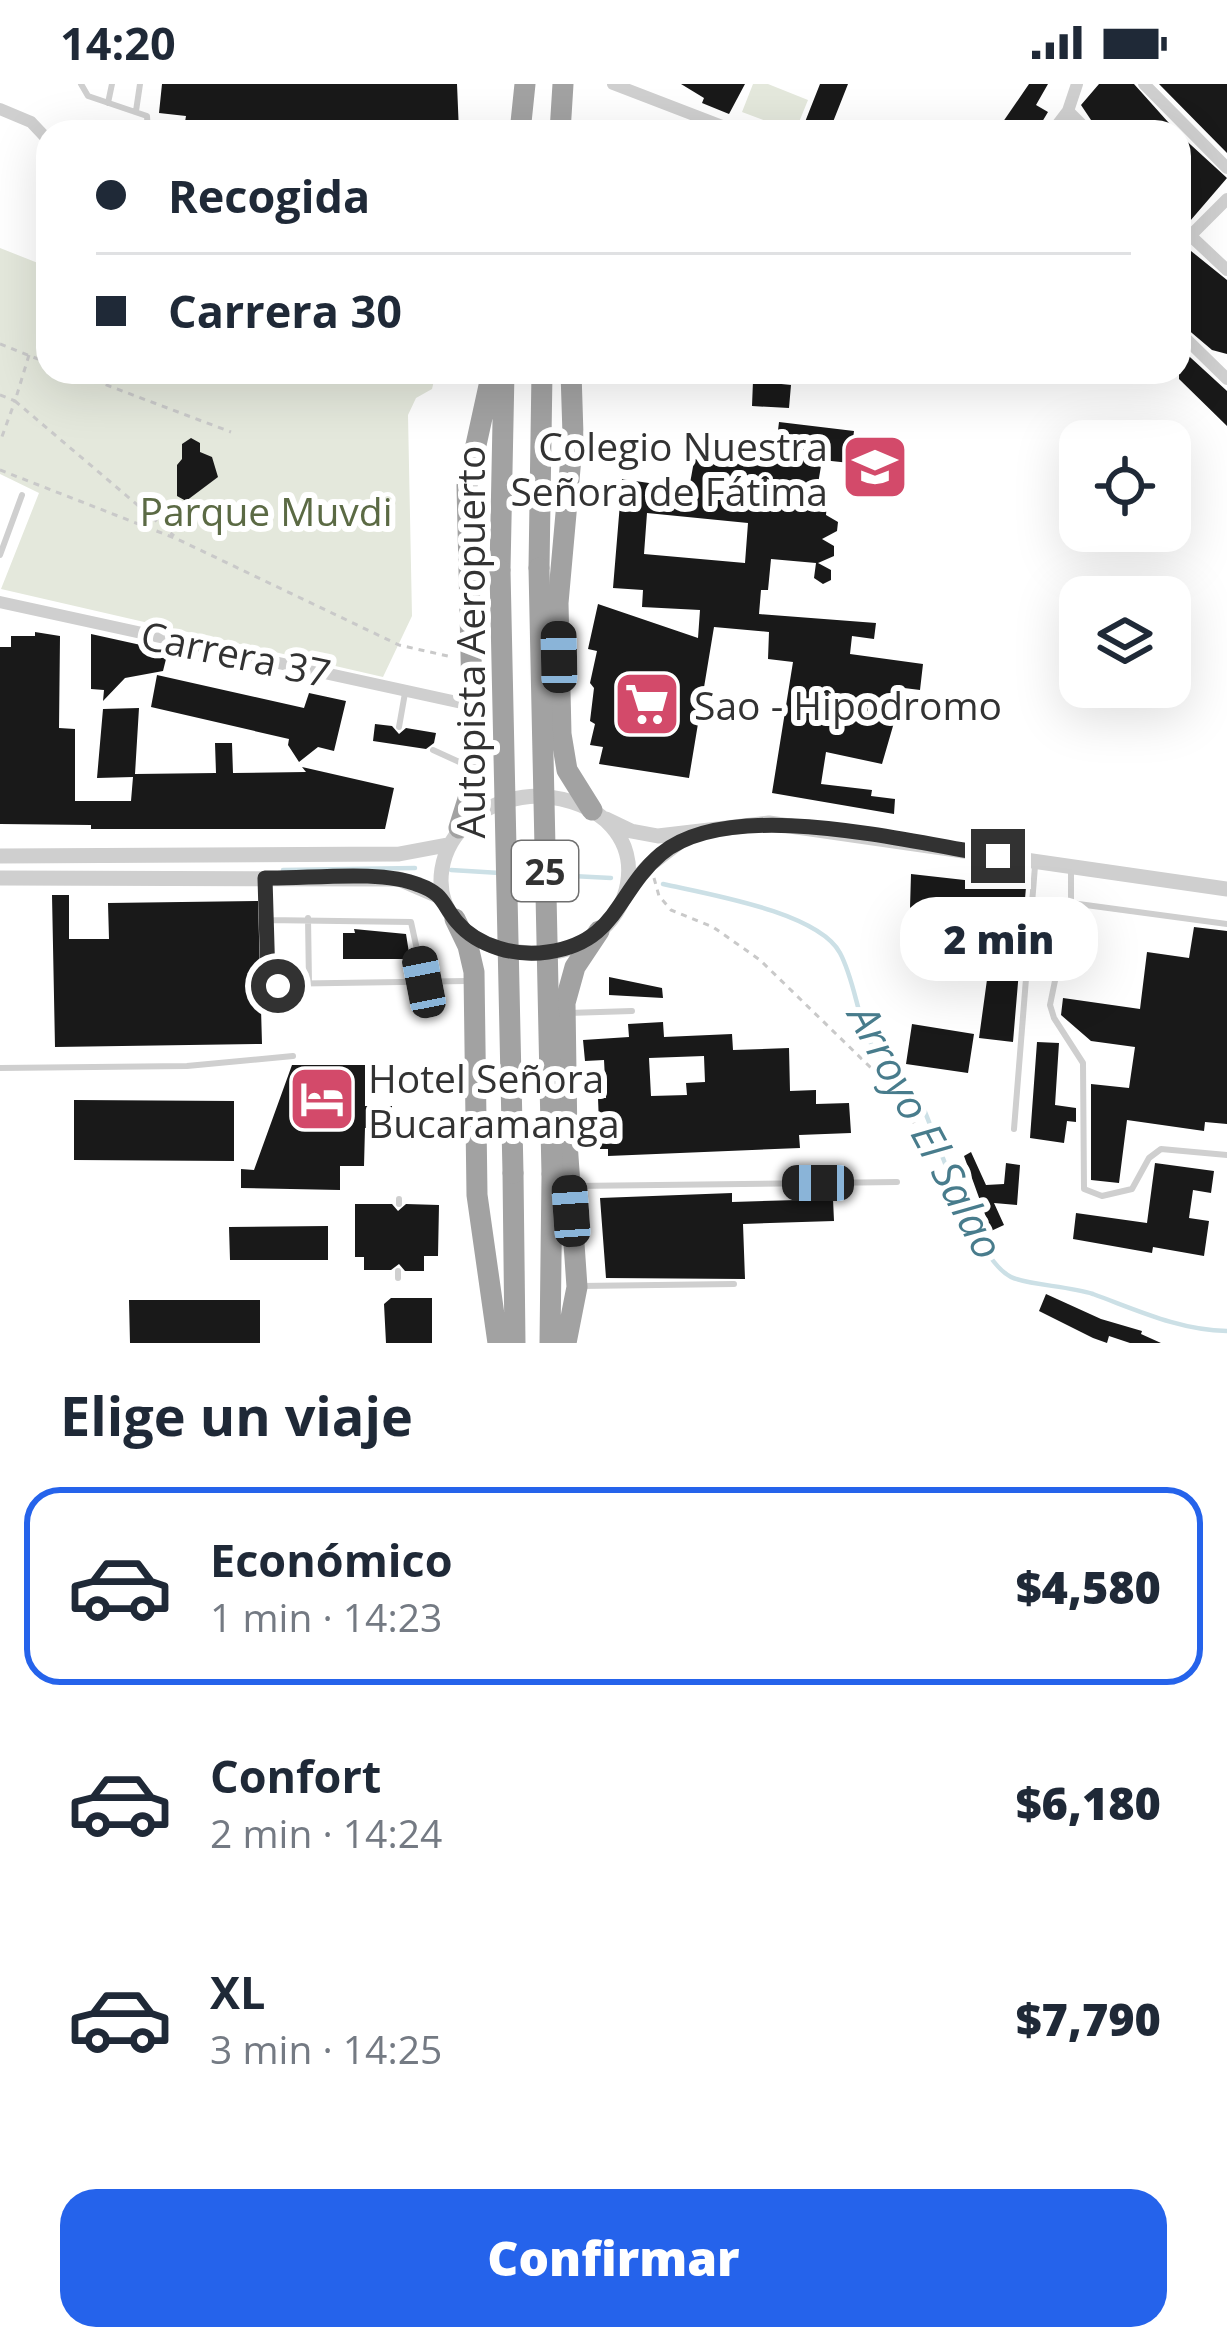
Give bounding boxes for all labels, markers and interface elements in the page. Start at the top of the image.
text: 14:20 [60,12,176,73]
text: Recogida [168,165,370,226]
text: Carrera 30 [168,280,402,341]
place label: Colegio Nuestra Señora de Fátima [510,419,828,517]
map controls [1059,420,1191,708]
button: locate [1059,420,1191,552]
school or university icon: Colegio Nuestra Señora de Fátima [840,432,910,502]
street label: Autopista Aeropuerto [443,446,496,838]
park label: Parque Muvdi [139,484,393,537]
button: layers [1059,576,1191,708]
street label: Carrera 37 [136,607,336,699]
car [540,621,578,693]
supermarket icon: Sao - Hipodromo [612,669,682,739]
place label: Sao - Hipodromo [694,678,1002,731]
route end [971,829,1025,883]
road number: 25 [512,841,578,901]
callout: 2 min [899,898,1097,982]
text: 2 min [944,912,1054,965]
car [399,943,449,1021]
route start [251,959,305,1013]
water label: Arroyo El Salao [835,991,1018,1268]
place label: Hotel Señora Bucaramanga [368,1051,620,1149]
hotel icon: Hotel Señora Bucaramanga [287,1064,357,1134]
car [782,1165,854,1201]
car [551,1174,591,1248]
text: Elige un viaje [60,1378,413,1452]
text: Económico [210,1529,453,1590]
icon: car [66,1532,174,1640]
text: $4,580 [1016,1556,1161,1617]
text: 1 min · 14:23 [210,1590,442,1643]
text: Confort [210,1745,381,1806]
icon: car [66,1748,174,1856]
text: $6,180 [1016,1772,1161,1833]
text: 2 min · 14:24 [210,1806,442,1859]
text: XL [210,1961,265,2022]
icon: car [66,1964,174,2072]
text: $7,790 [1016,1988,1161,2049]
text: 3 min · 14:25 [210,2022,442,2075]
button: Confirmar [60,2189,1167,2327]

